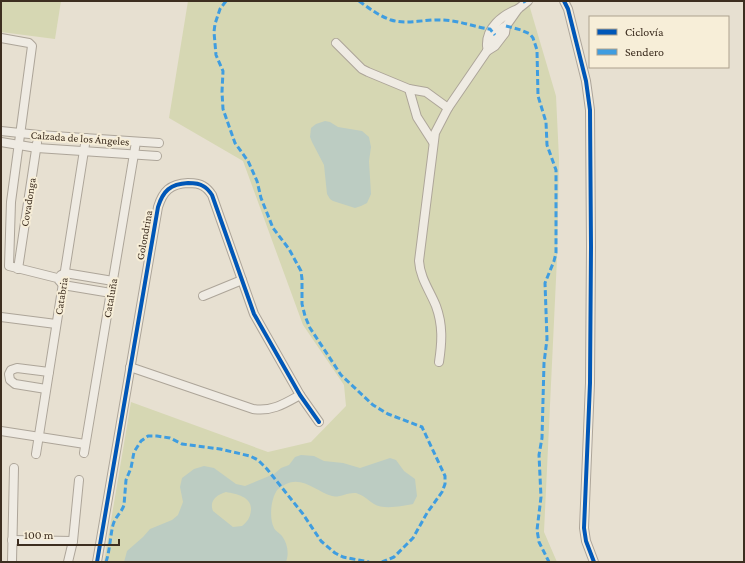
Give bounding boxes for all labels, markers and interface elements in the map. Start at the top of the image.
legend [589,16,729,68]
text: Ciclovía [625,25,664,39]
text: Sendero [625,45,664,59]
street label: Calzada de los Ángeles [30,129,130,148]
street label: Covadonga [18,177,39,228]
street label: Golondrina [134,209,154,261]
street label: Catabria [52,276,70,316]
street label: Cataluña [101,277,119,319]
scale bar [18,521,119,547]
text: 100 m [24,528,54,542]

